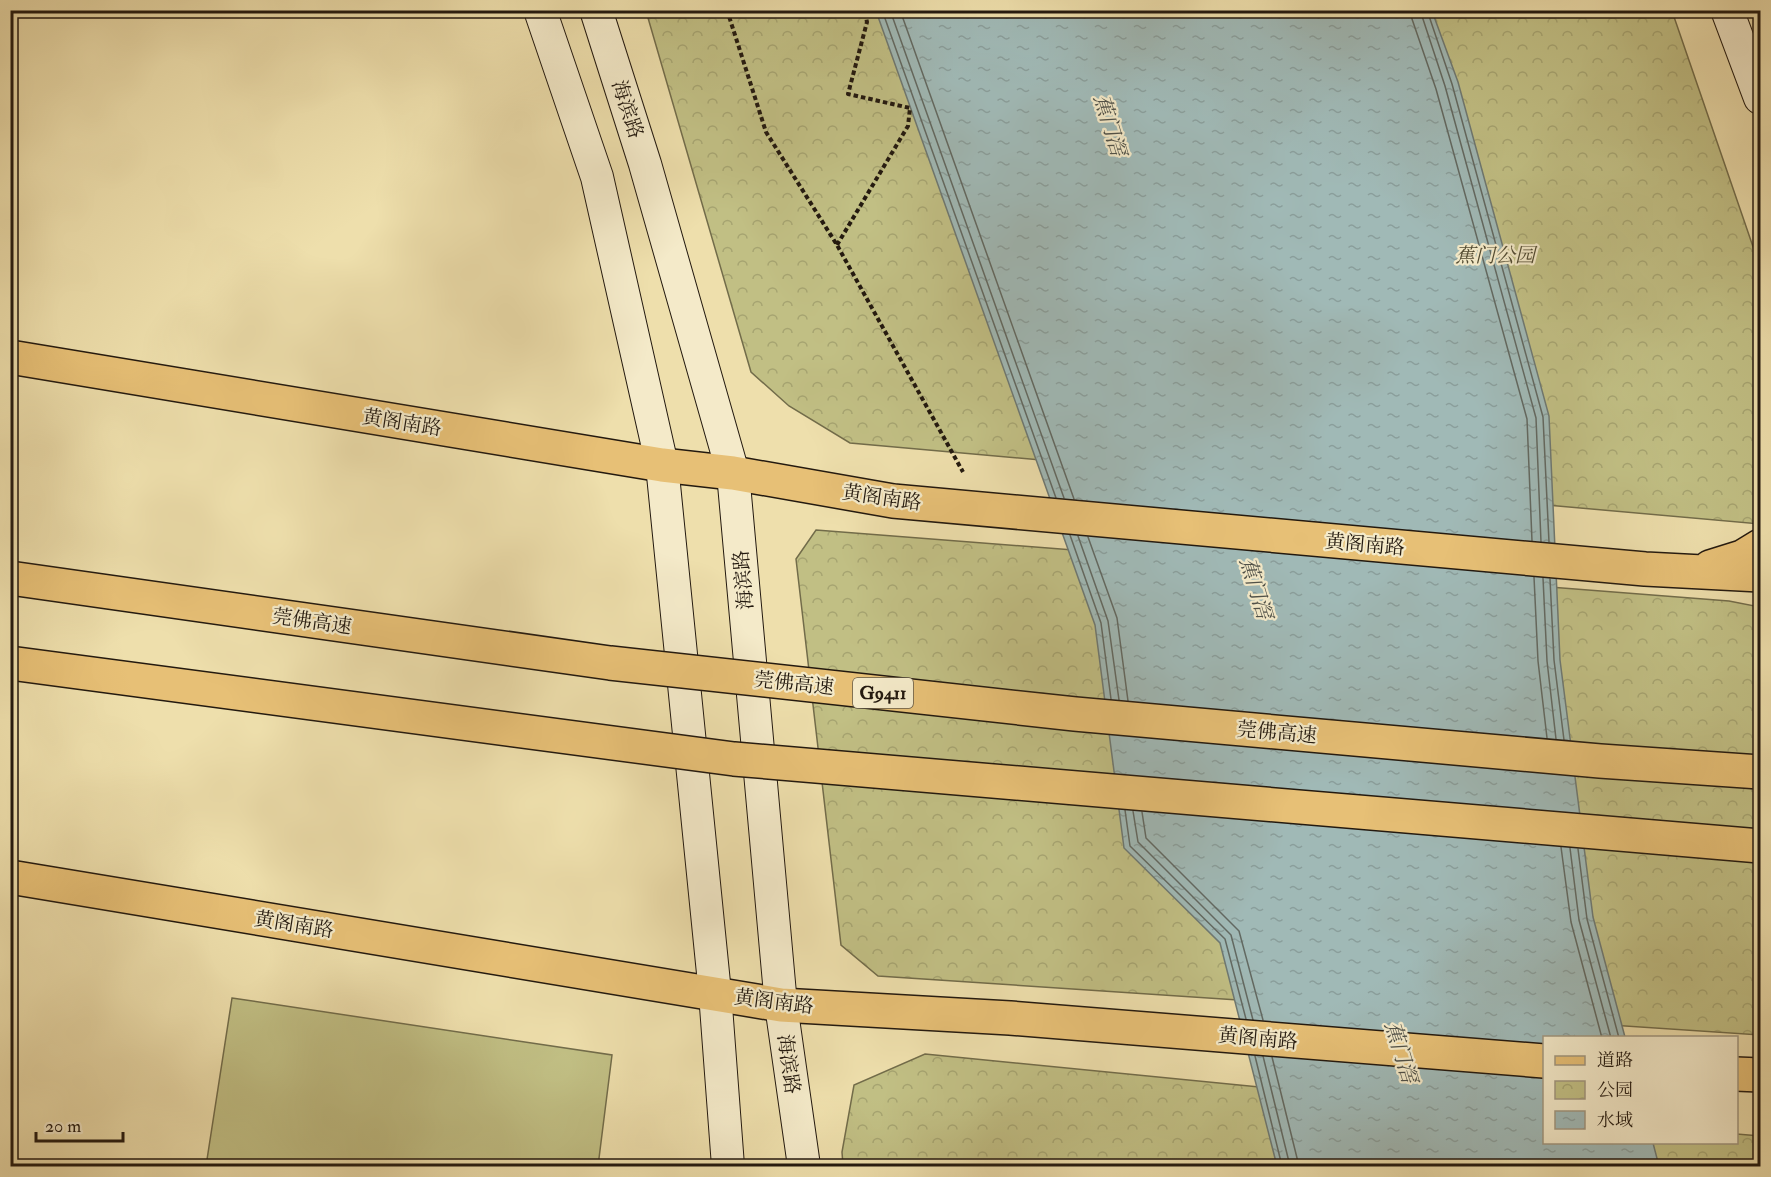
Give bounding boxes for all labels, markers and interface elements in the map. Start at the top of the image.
street label: 海滨路 [606,77,649,142]
water label: 蕉门滘 [1087,91,1133,163]
park label: 蕉门公园 [1455,243,1538,268]
street label: 黄阁南路 [360,404,443,441]
street label: 黄阁南路 [841,480,923,515]
street label: 黄阁南路 [1324,529,1406,560]
street label: 海滨路 [728,549,759,611]
water label: 蕉门滘 [1233,554,1279,626]
street label: 莞佛高速 [271,604,353,639]
street label: 莞佛高速 [753,667,835,700]
road number: G9411 [853,678,913,708]
street label: 莞佛高速 [1236,717,1318,748]
street label: 黄阁南路 [252,906,335,943]
street label: 黄阁南路 [733,984,815,1019]
water label: 蕉门滘 [1378,1018,1424,1090]
street label: 黄阁南路 [1217,1023,1299,1054]
street label: 海滨路 [772,1033,805,1096]
legend [1543,1036,1738,1144]
text: 道路 [1597,1049,1633,1072]
text: 公园 [1597,1079,1633,1102]
scale bar [36,1105,123,1143]
text: 水域 [1597,1109,1633,1132]
text: 20 m [45,1115,81,1138]

